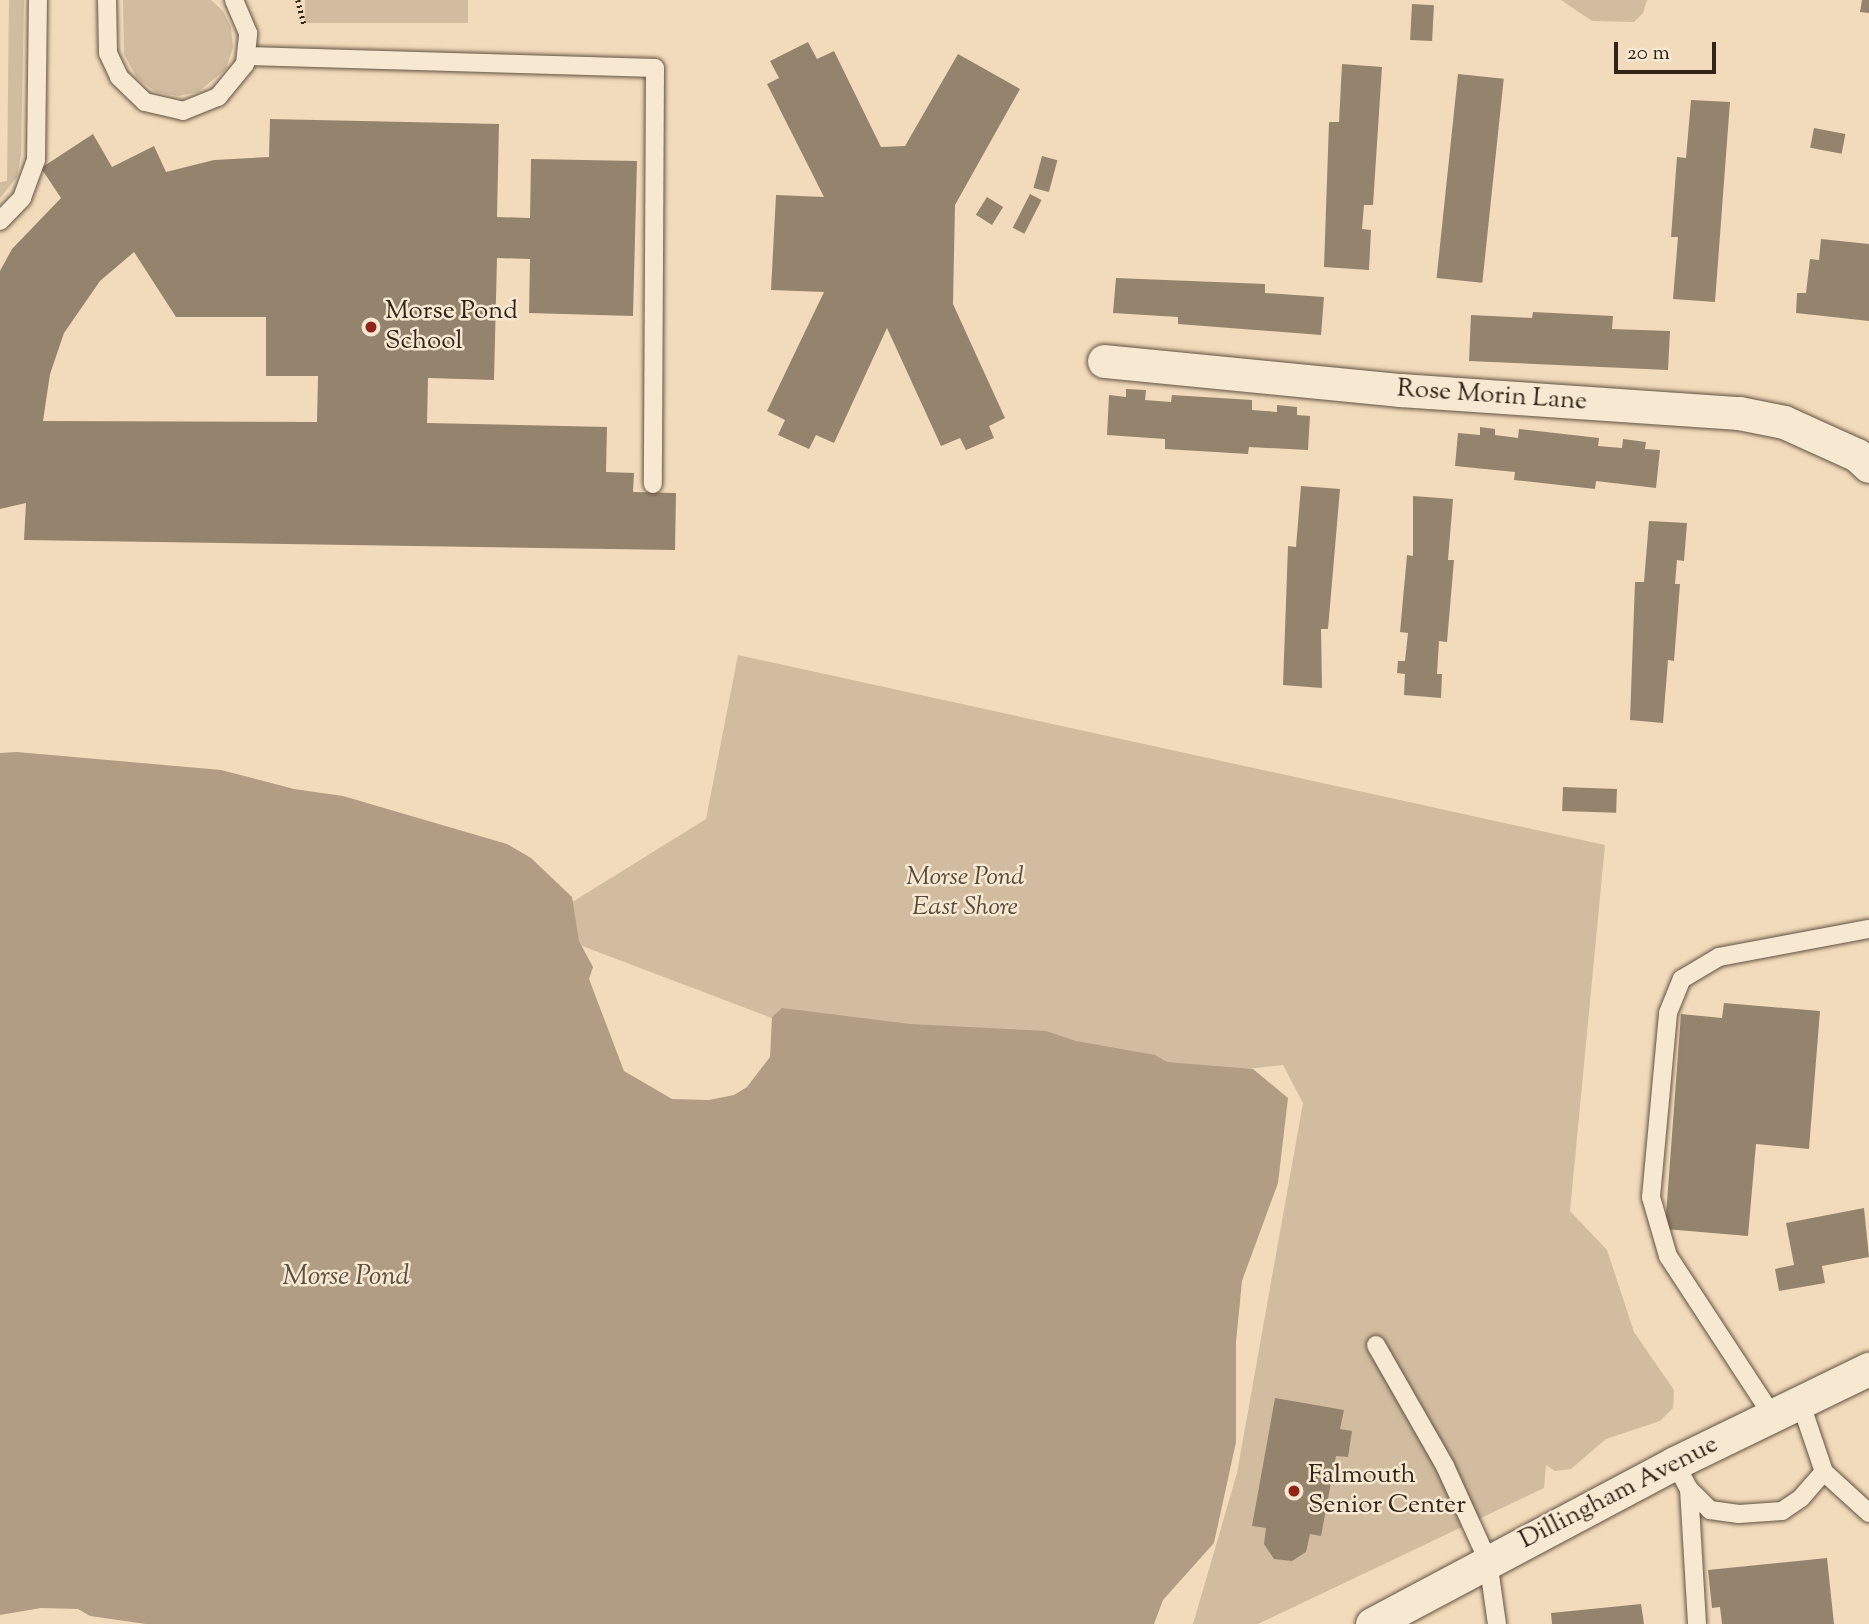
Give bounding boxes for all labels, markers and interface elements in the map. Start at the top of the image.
scale bar [1617,28,1718,72]
text: 20 m [1627,39,1670,69]
place label: Morse Pond School [385,296,518,358]
marker: Morse Pond School [363,319,379,335]
street label: Rose Morin Lane [1396,374,1588,418]
park label: Morse Pond East Shore [906,862,1024,924]
water label: Morse Pond [282,1260,410,1294]
street label: Dillingham Avenue [1514,1429,1724,1557]
place label: Falmouth Senior Center [1308,1460,1466,1522]
marker: Falmouth Senior Center [1286,1483,1302,1499]

